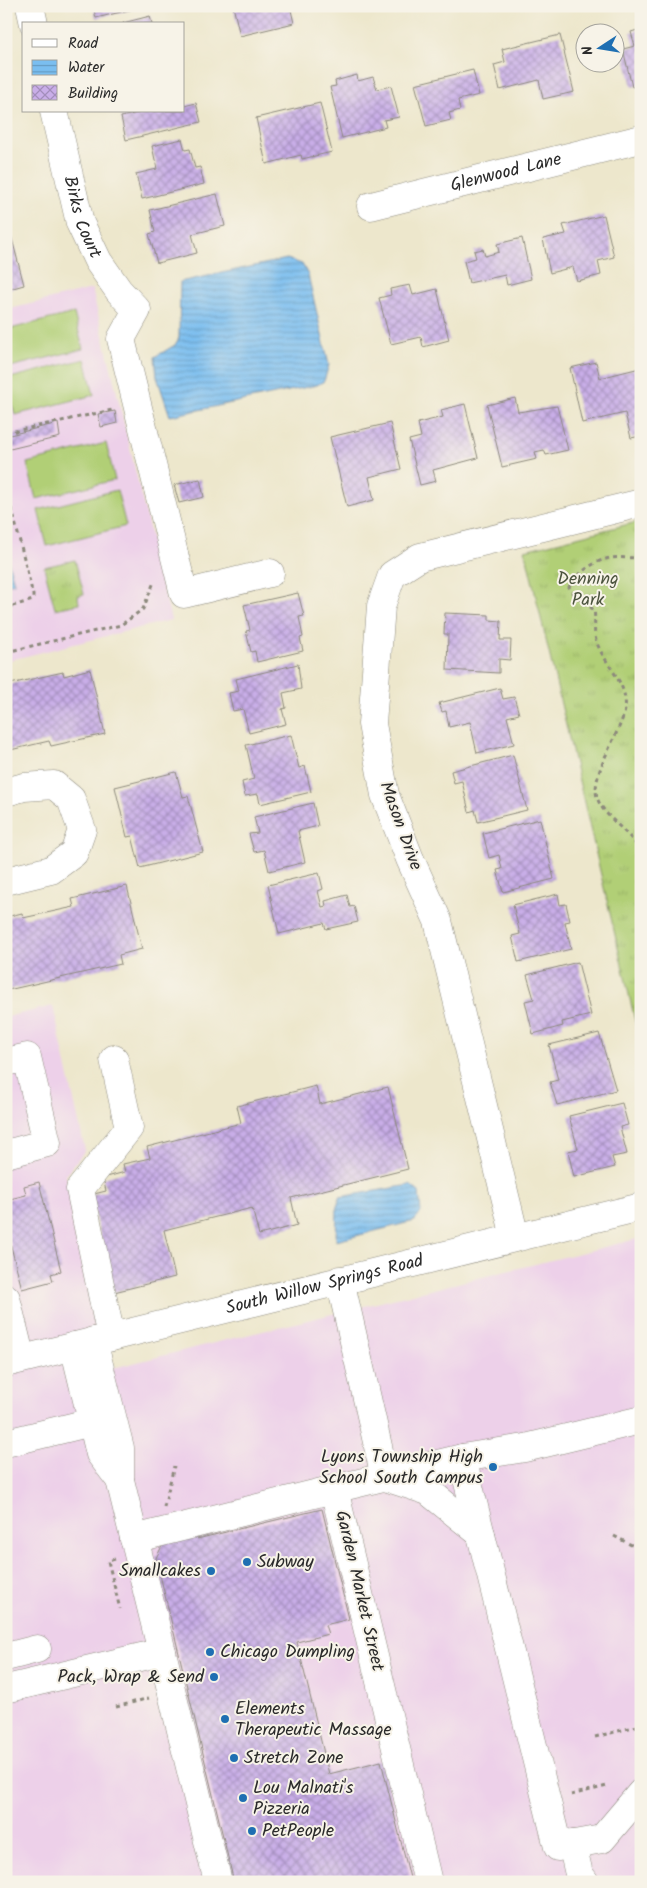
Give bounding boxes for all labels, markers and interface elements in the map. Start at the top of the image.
legend [22,22,185,112]
north arrow [574,22,624,72]
text: Road [68,32,99,56]
text: N [577,44,600,57]
text: Water [68,56,105,80]
text: Building [68,82,118,106]
street label: Glenwood Lane [447,145,565,200]
street label: Birks Court [55,173,110,264]
park label: Denning Park [557,565,619,615]
street label: Mason Drive [370,777,430,875]
street label: South Willow Springs Road [223,1246,427,1323]
place label: Lyons Township High School South Campus [319,1443,483,1493]
marker: Lyons Township High School South Campus [487,1461,499,1473]
street label: Garden Market Street [326,1508,392,1675]
place label: Subway [257,1548,314,1577]
marker: Subway [241,1556,253,1568]
place label: Smallcakes [119,1557,201,1586]
marker: Smallcakes [205,1565,217,1577]
place label: Chicago Dumpling [220,1638,355,1667]
marker: Chicago Dumpling [204,1646,216,1658]
place label: Pack, Wrap & Send [58,1663,205,1692]
marker: Pack, Wrap & Send [208,1671,220,1683]
place label: Elements Therapeutic Massage [235,1695,392,1745]
marker: Elements Therapeutic Massage [219,1713,231,1725]
place label: Stretch Zone [244,1744,343,1773]
marker: Stretch Zone [228,1752,240,1764]
place label: Lou Malnati's Pizzeria [253,1774,354,1824]
marker: Lou Malnati's Pizzeria [237,1792,249,1804]
place label: PetPeople [262,1817,334,1846]
marker: PetPeople [246,1825,258,1837]

